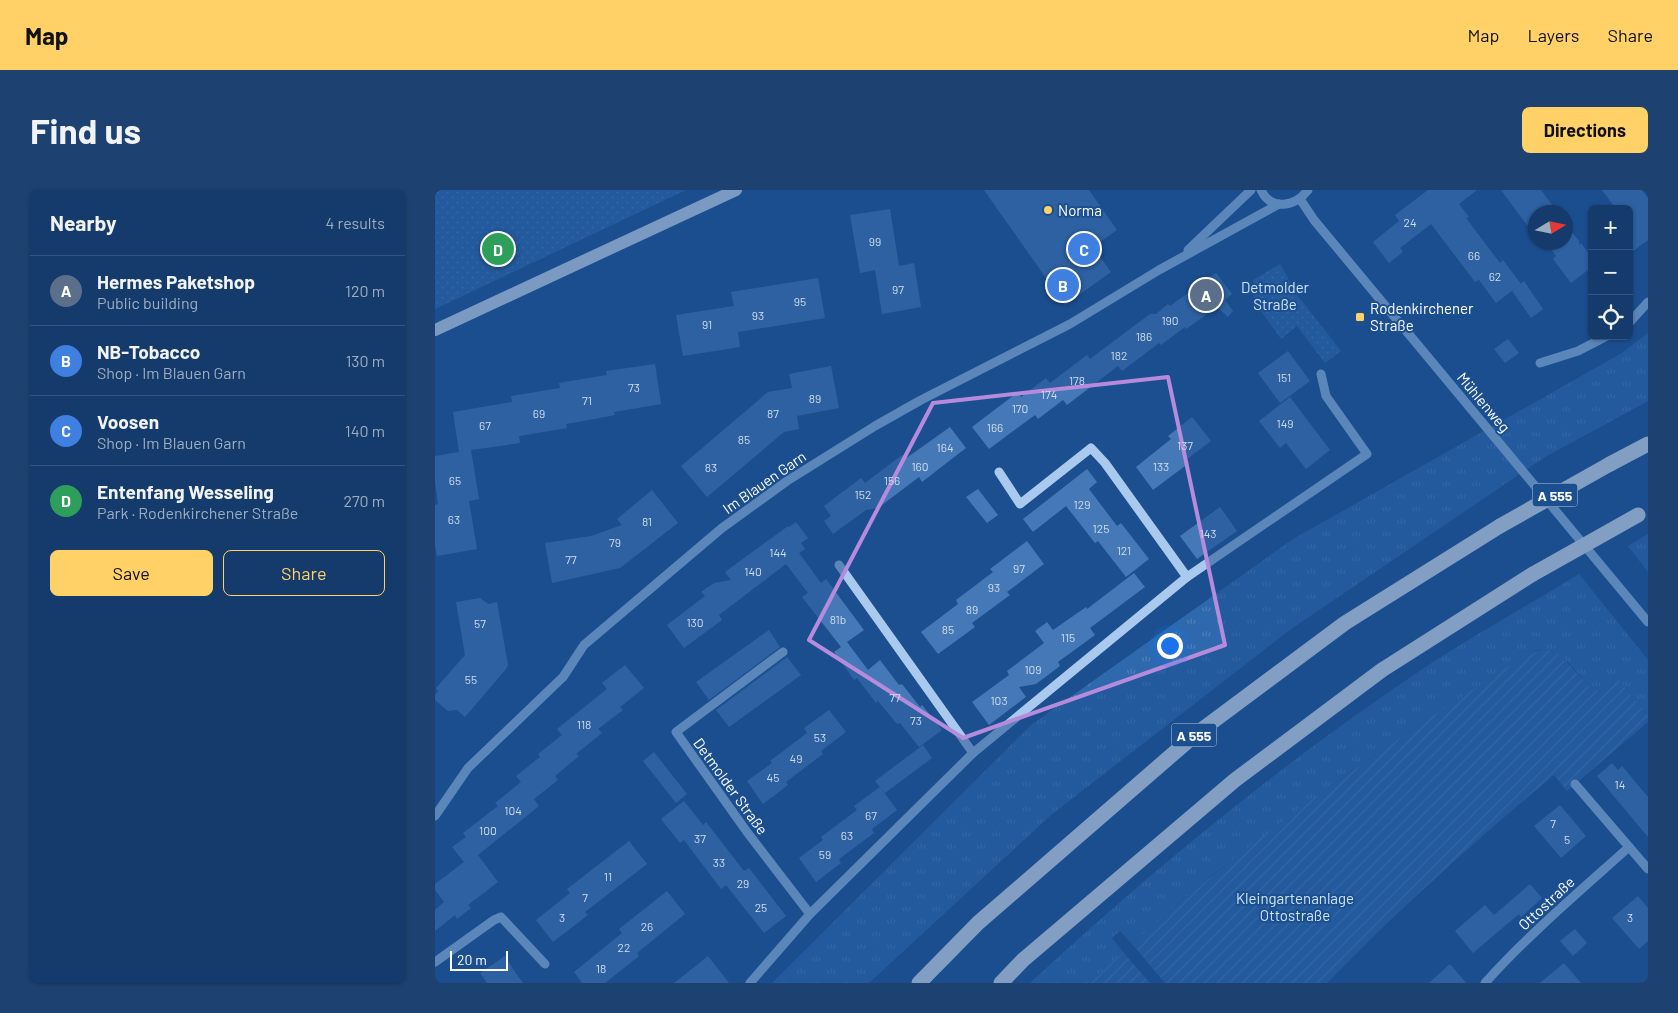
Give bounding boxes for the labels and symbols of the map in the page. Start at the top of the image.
place label: Norma [1058,201,1102,219]
marker: Norma [1042,204,1054,216]
north arrow [1528,205,1573,250]
house number: 24 [1403,215,1417,229]
pin: D [482,230,514,268]
pin: C [1068,230,1100,268]
house number: 99 [869,234,881,248]
house number: 66 [1468,248,1480,262]
pin: B [1047,266,1079,304]
house number: 62 [1489,269,1501,283]
pin: A [1190,276,1222,314]
park label: Detmolder Straße [1241,278,1310,313]
house number: 97 [892,282,904,296]
house number: 95 [794,294,806,308]
place label: Rodenkirchener Straße [1370,299,1474,334]
house number: 93 [752,308,764,322]
marker: Rodenkirchener Straße [1354,311,1366,323]
house number: 190 [1161,313,1179,327]
house number: 91 [702,317,712,331]
house number: 186 [1136,329,1152,343]
house number: 182 [1111,348,1127,362]
street label: Mühlenweg [1454,368,1514,436]
house number: 151 [1277,370,1291,384]
house number: 178 [1069,373,1085,387]
house number: 73 [628,380,640,394]
house number: 174 [1041,387,1057,401]
house number: 89 [809,391,821,405]
house number: 71 [582,393,592,407]
house number: 170 [1012,401,1028,415]
house number: 69 [533,406,545,420]
house number: 87 [767,406,779,420]
house number: 149 [1276,416,1294,430]
house number: 67 [479,418,491,432]
house number: 166 [987,420,1003,434]
house number: 85 [738,432,750,446]
house number: 137 [1177,438,1193,452]
house number: 164 [937,440,954,454]
street label: Im Blauen Garn [719,447,809,517]
house number: 160 [911,459,929,473]
house number: 133 [1153,459,1169,473]
house number: 83 [705,460,717,474]
house number: 65 [449,473,461,487]
house number: 156 [884,473,900,487]
road number: A 555 [1533,484,1577,506]
house number: 152 [855,487,871,501]
house number: 129 [1074,497,1090,511]
house number: 63 [448,512,460,526]
house number: 81 [642,514,652,528]
house number: 125 [1093,521,1109,535]
house number: 143 [1200,526,1217,540]
house number: 79 [609,535,621,549]
house number: 121 [1117,543,1131,557]
house number: 144 [769,545,787,559]
house number: 77 [565,552,577,566]
house number: 97 [1013,561,1025,575]
house number: 140 [744,564,762,578]
house number: 93 [988,580,1000,594]
house number: 89 [966,602,978,616]
house number: 81b [830,612,846,626]
house number: 130 [686,615,704,629]
house number: 57 [474,616,486,630]
house number: 85 [942,622,954,636]
house number: 115 [1061,630,1075,644]
your location [1157,633,1183,659]
house number: 109 [1024,662,1042,676]
house number: 55 [465,672,477,686]
house number: 77 [889,690,901,704]
house number: 103 [990,693,1008,707]
house number: 73 [910,713,922,727]
house number: 118 [577,717,591,731]
road number: A 555 [1171,724,1217,746]
house number: 53 [814,730,826,744]
street label: Detmolder Straße [690,734,772,838]
house number: 49 [790,751,802,765]
house number: 45 [767,770,779,784]
house number: 14 [1615,777,1625,791]
house number: 104 [504,803,522,817]
house number: 67 [865,808,877,822]
house number: 7 [1550,816,1556,830]
house number: 100 [479,823,497,837]
house number: 63 [841,828,853,842]
house number: 37 [694,831,706,845]
house number: 5 [1564,832,1570,846]
house number: 59 [819,847,831,861]
house number: 33 [713,855,725,869]
house number: 11 [604,869,612,883]
street label: Ottostraße [1514,872,1578,934]
house number: 29 [737,876,749,890]
park label: Kleingartenanlage Ottostraße [1236,889,1354,924]
house number: 7 [582,890,588,904]
house number: 25 [755,900,767,914]
house number: 3 [559,910,565,924]
house number: 3 [1627,910,1633,924]
house number: 26 [641,919,653,933]
house number: 22 [618,940,630,954]
scale bar [450,948,507,971]
house number: 18 [596,961,606,975]

